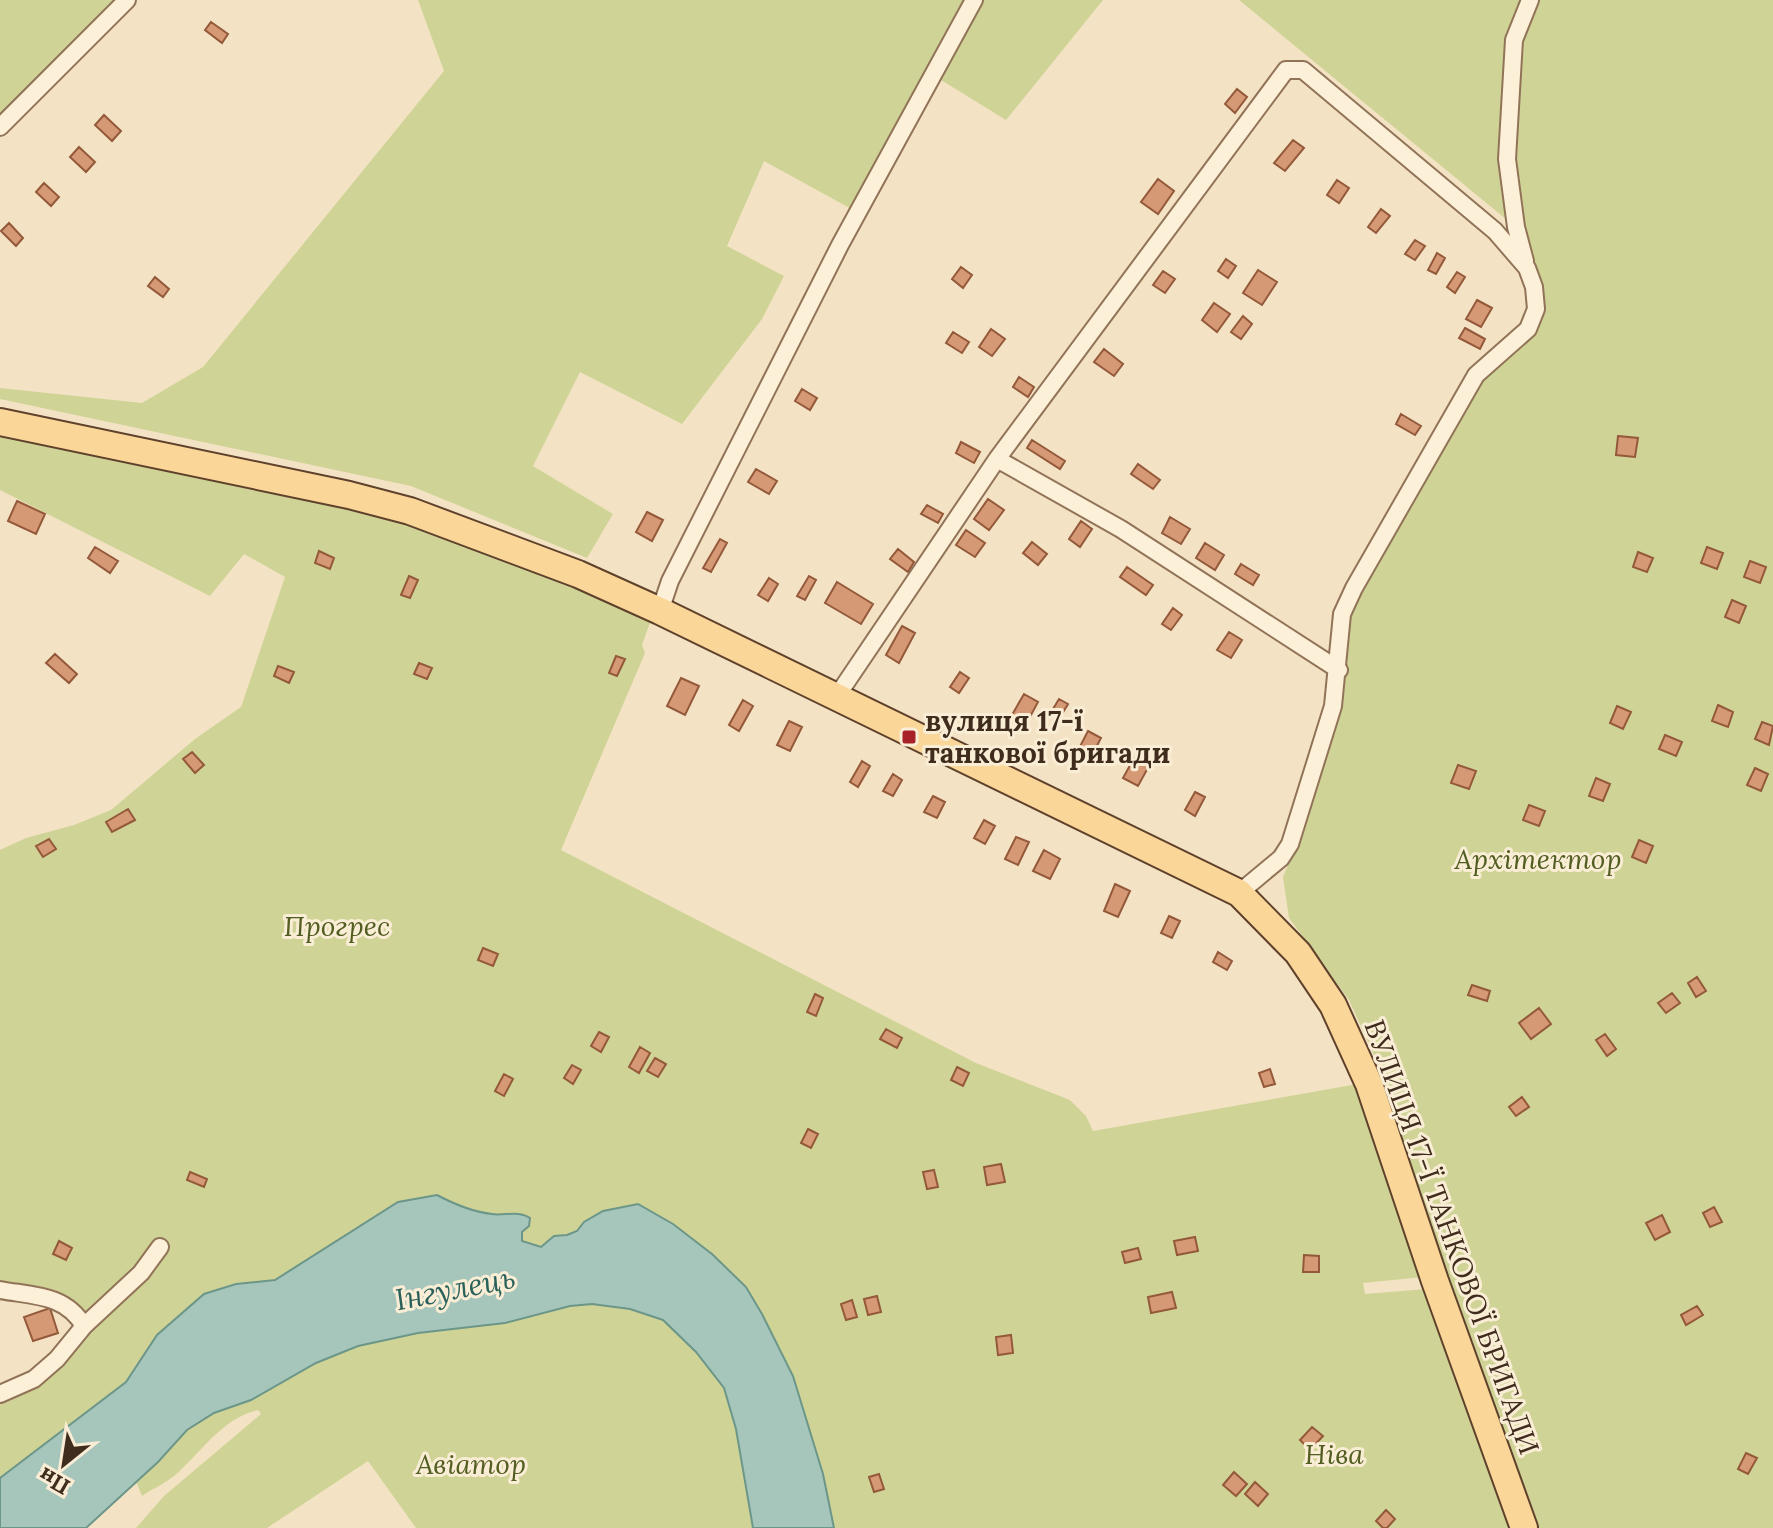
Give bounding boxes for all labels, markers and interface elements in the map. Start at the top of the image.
place label: вулиця 17-ї танкової бригади [925,703,1170,771]
marker: вулиця 17-ї танкової бригади [900,728,918,746]
park label: Архітектор [1454,841,1621,877]
park label: Прогрес [284,908,390,944]
street label: ВУЛИЦЯ 17-Ї ТАНКОВОЇ БРИГАДИ [1356,1015,1548,1459]
water label: Інгулець [392,1258,518,1318]
north arrow [24,1424,104,1504]
park label: Ніва [1304,1436,1364,1472]
park label: Авіатор [415,1446,526,1482]
text: Пн [33,1461,75,1501]

